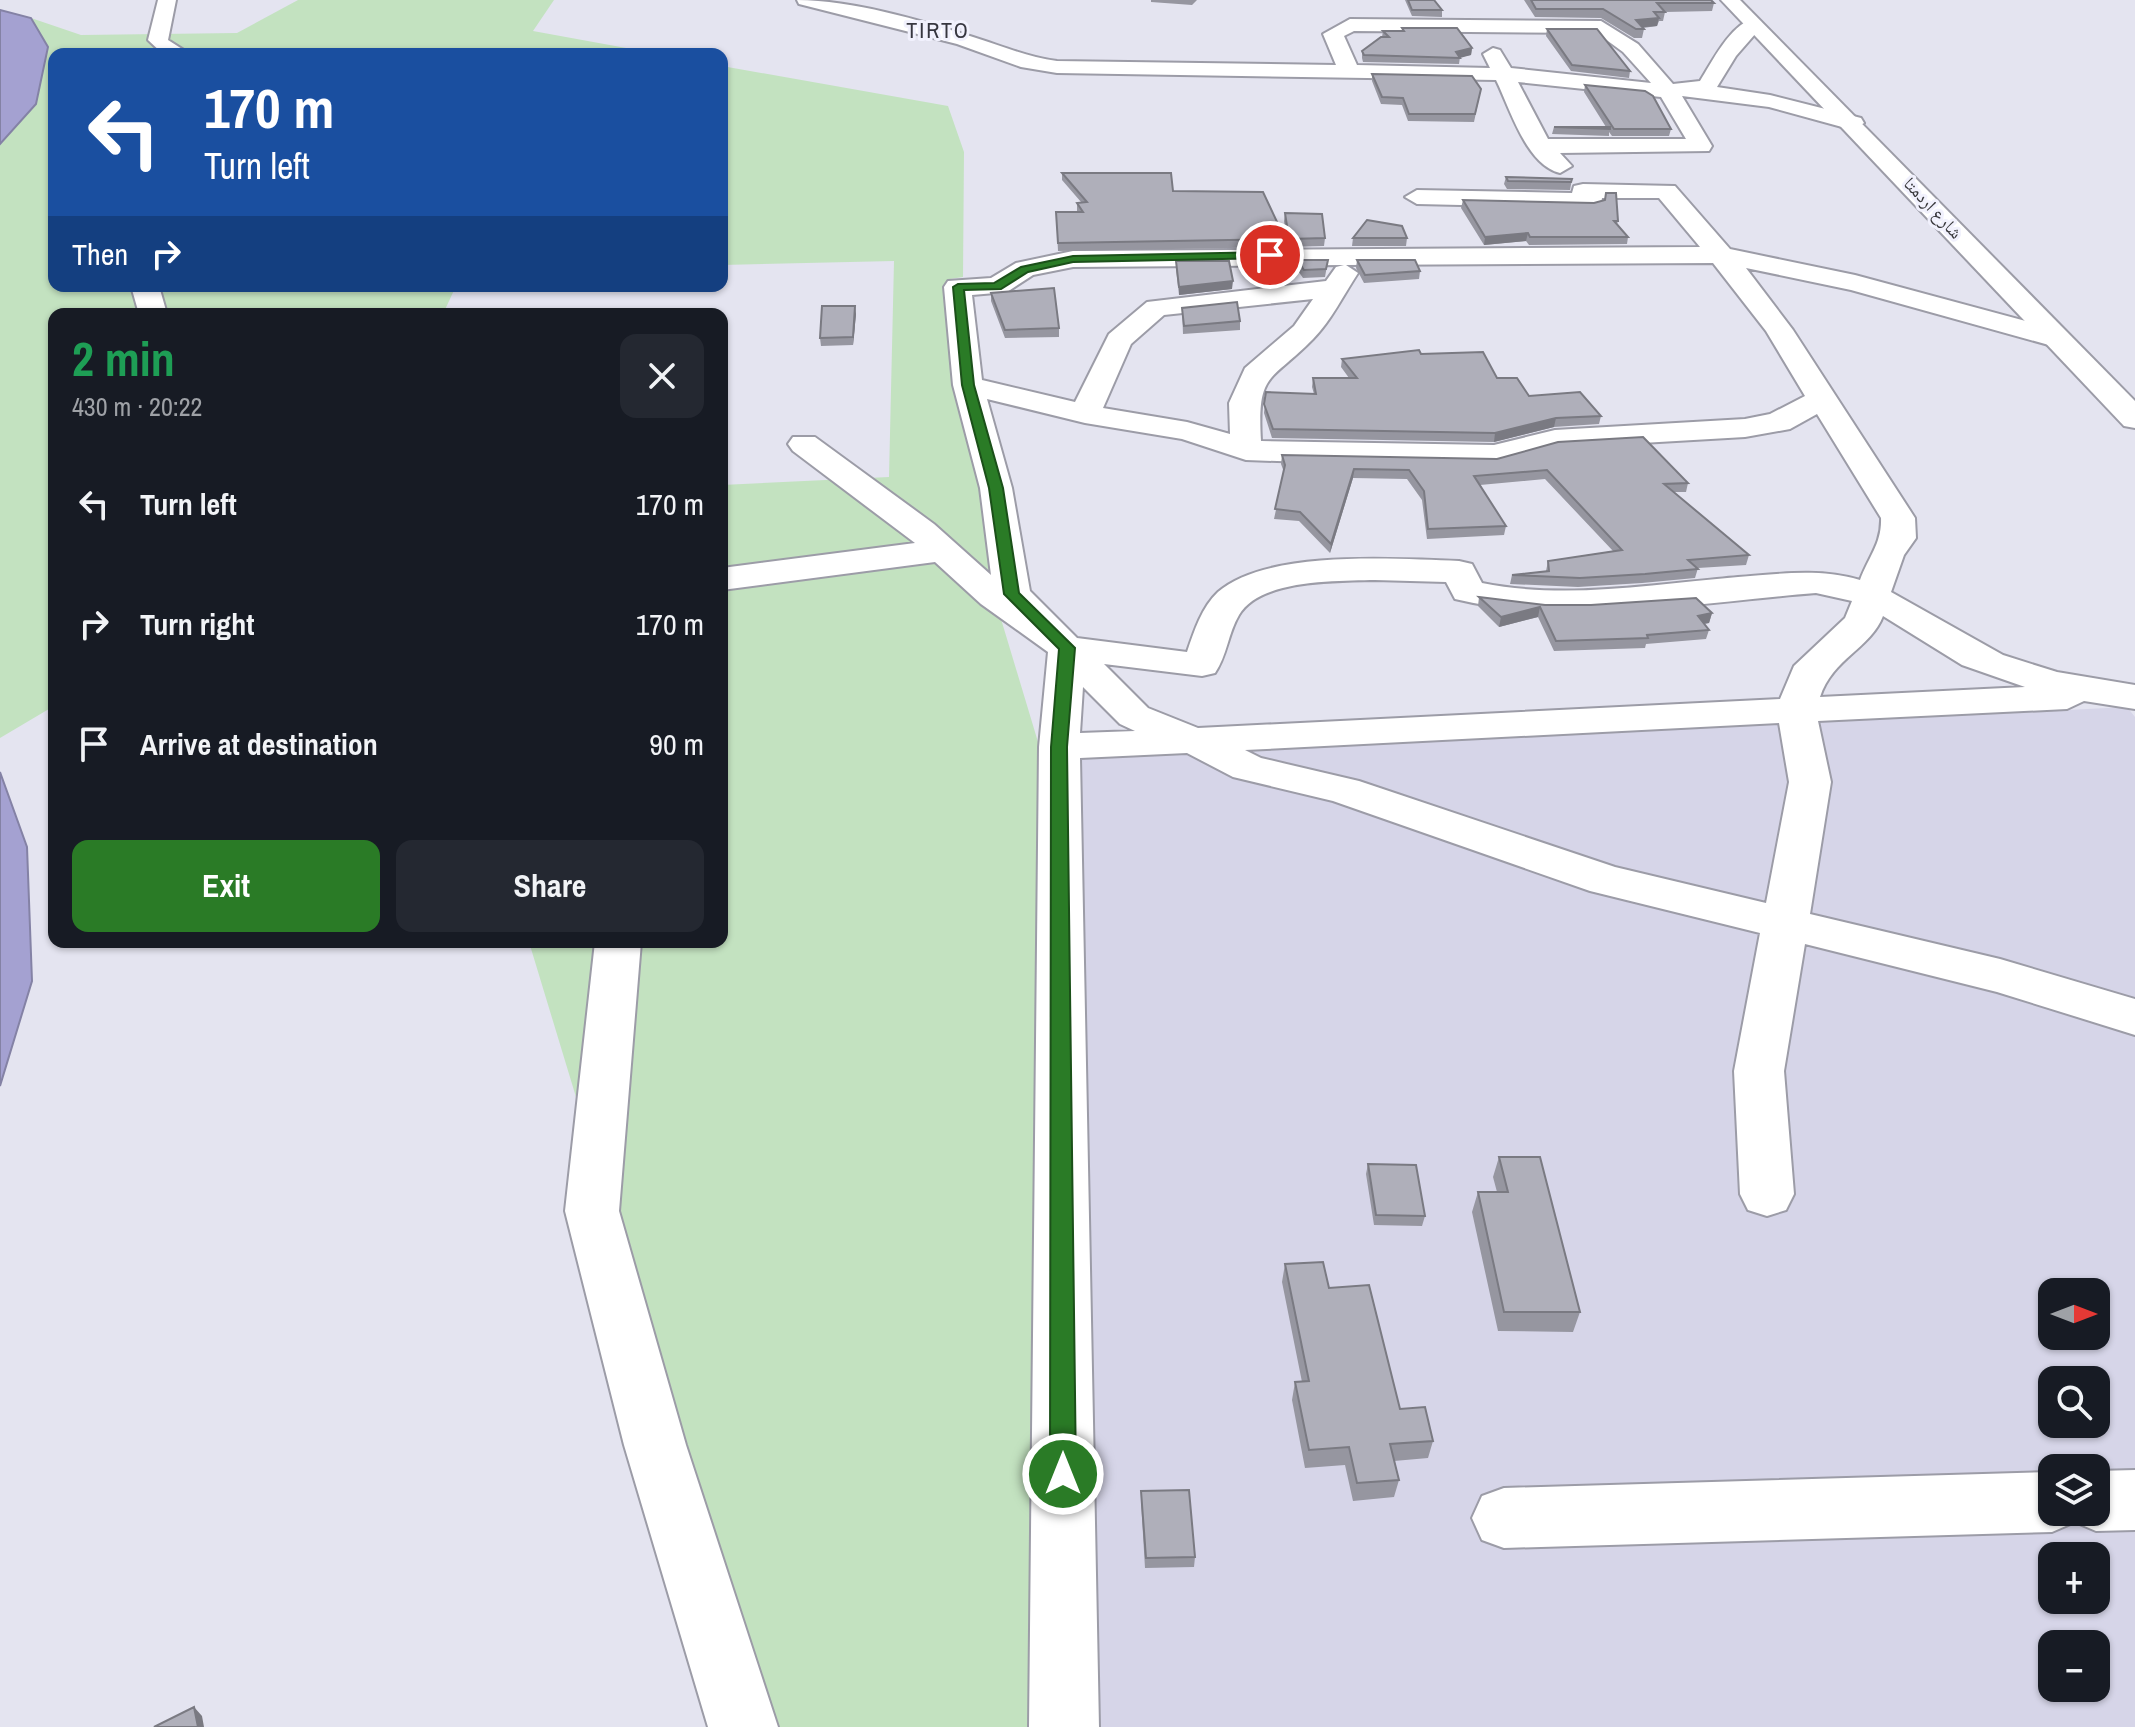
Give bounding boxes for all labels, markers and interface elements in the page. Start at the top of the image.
district label: TIRTO [906,15,970,45]
text: 170 m [204,70,334,145]
icon: left [72,80,176,184]
text: Turn left [204,142,310,190]
street label: شارع اردمتا [1898,171,1969,244]
pin [1236,221,1304,289]
icon: right [144,232,188,276]
icon: arrive [1248,233,1292,277]
text: Then [72,234,128,274]
text: 2 min [72,326,175,391]
button: close [620,334,704,418]
text: 430 m · 20:22 [72,389,202,424]
icon: left [72,482,116,526]
text: Turn left [140,484,237,524]
text: 170 m [636,484,704,524]
icon: right [72,602,116,646]
text: Turn right [140,604,254,644]
text: 170 m [636,604,704,644]
icon: arrive [72,722,116,766]
text: Arrive at destination [140,724,378,764]
text: 90 m [649,724,704,764]
button: Exit [72,840,380,932]
button: Share [396,840,704,932]
north arrow [2038,1278,2110,1350]
map controls [2038,1278,2110,1702]
button: search [2038,1366,2110,1438]
position arrow [1021,1432,1105,1516]
button: layers [2038,1454,2110,1526]
button: + [2038,1542,2110,1614]
button: − [2038,1630,2110,1702]

